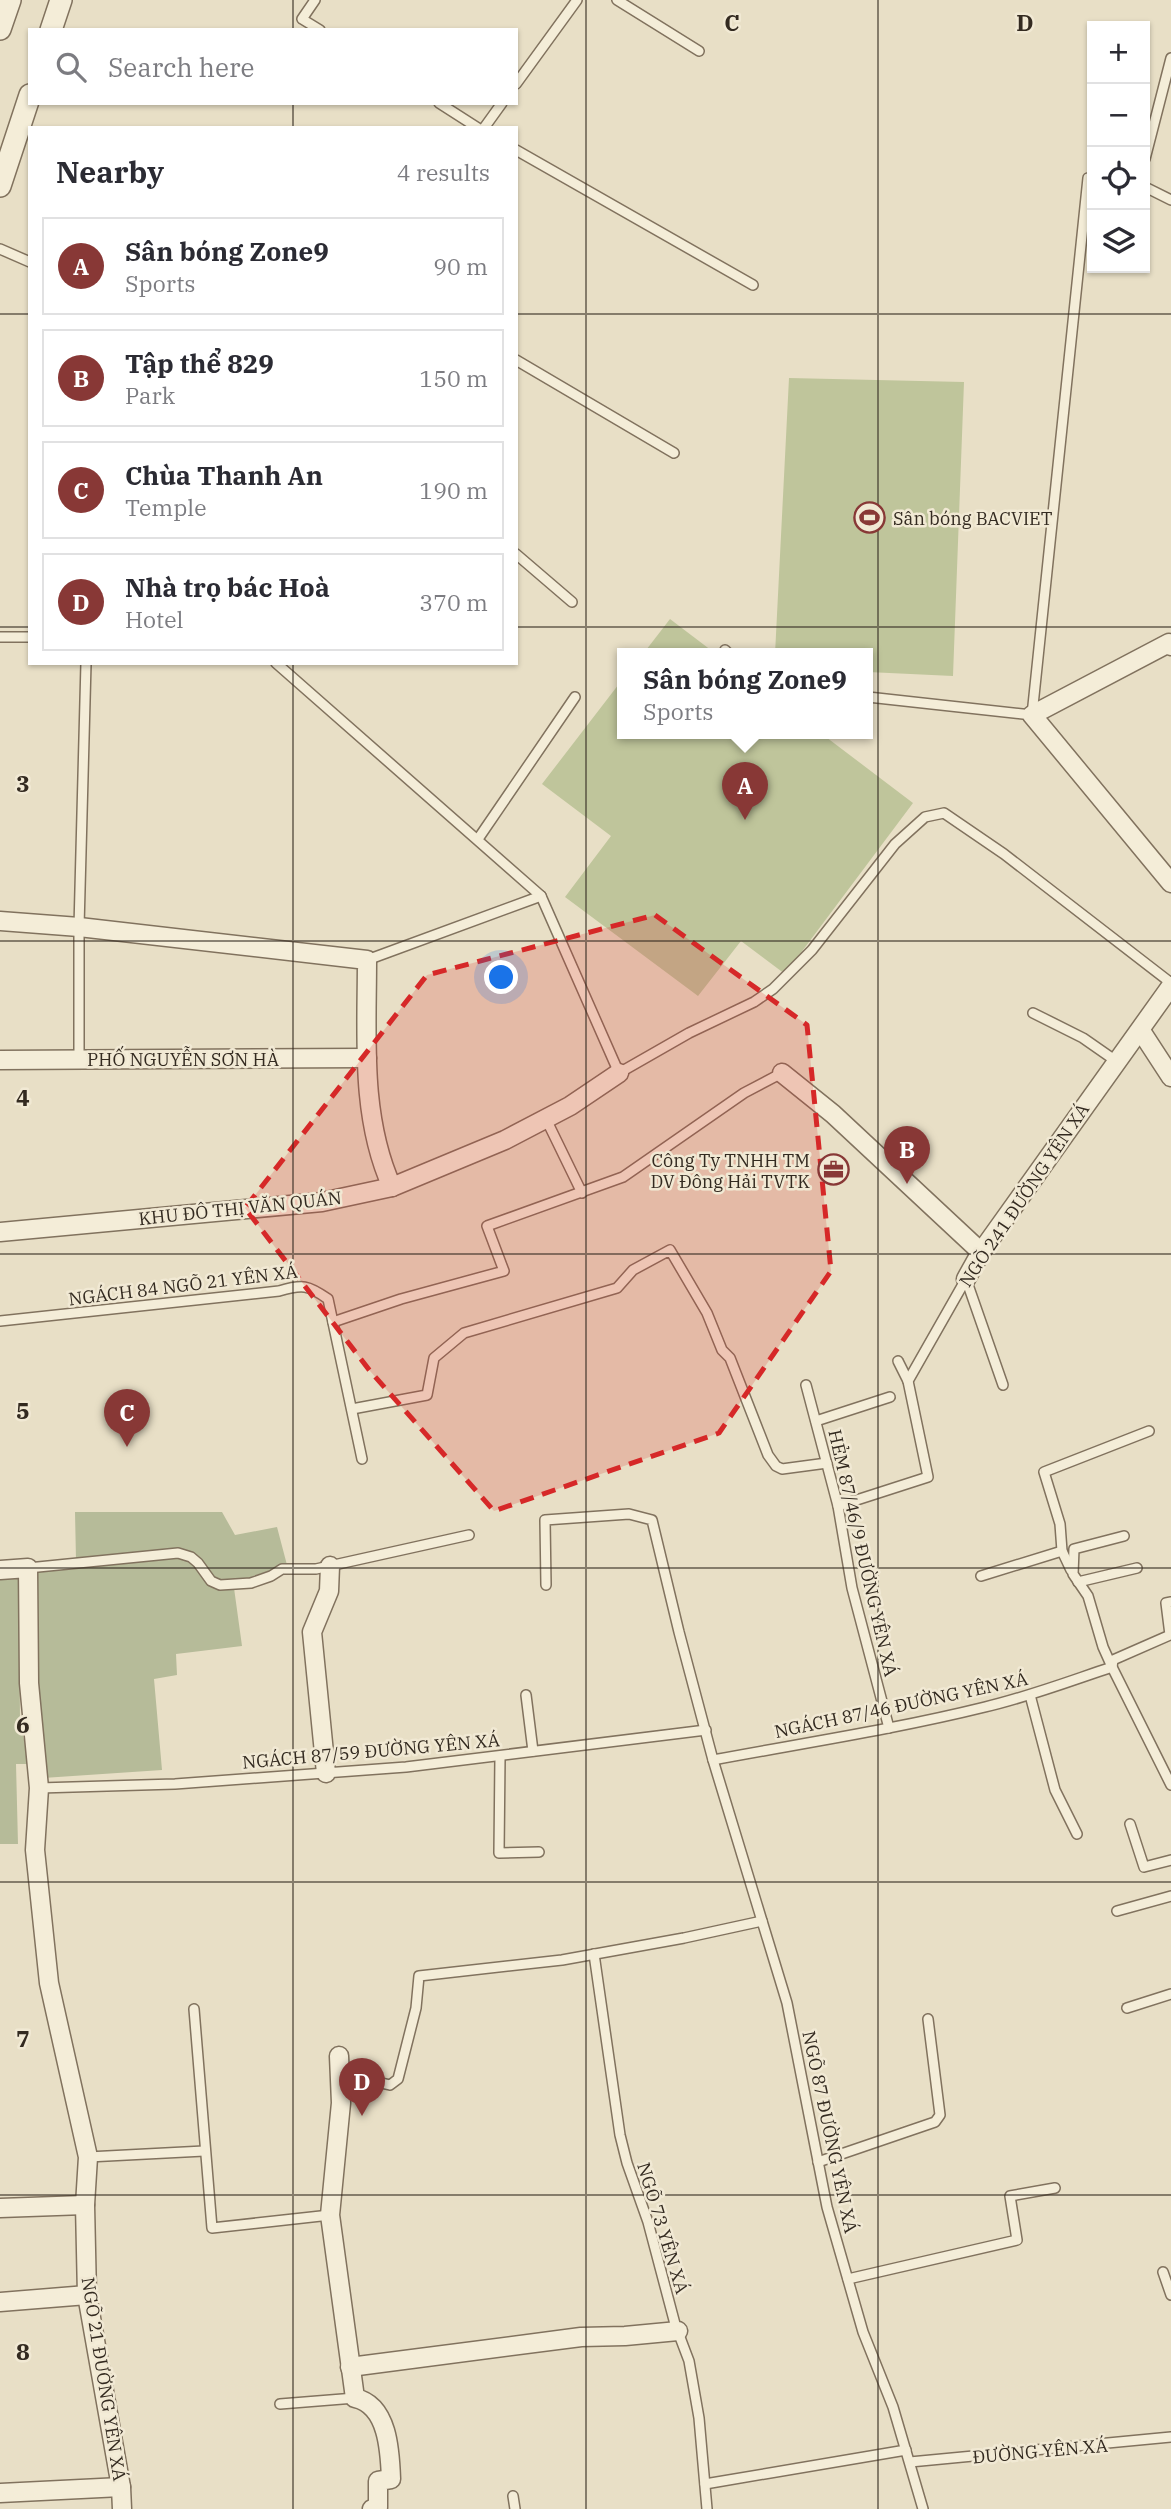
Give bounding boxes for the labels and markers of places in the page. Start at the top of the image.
sports icon: Sân bóng BACVIET [853,501,887,535]
place label: Sân bóng BACVIET [893,507,1053,530]
pin: A [722,762,768,820]
pin: B [884,1126,930,1184]
place label: Công Ty TNHH TM DV Đông Hải TVTK [651,1149,810,1193]
office icon: Công Ty TNHH TM DV Đông Hải TVTK [816,1153,850,1187]
pin: C [104,1389,150,1447]
pin: D [339,2058,385,2116]

